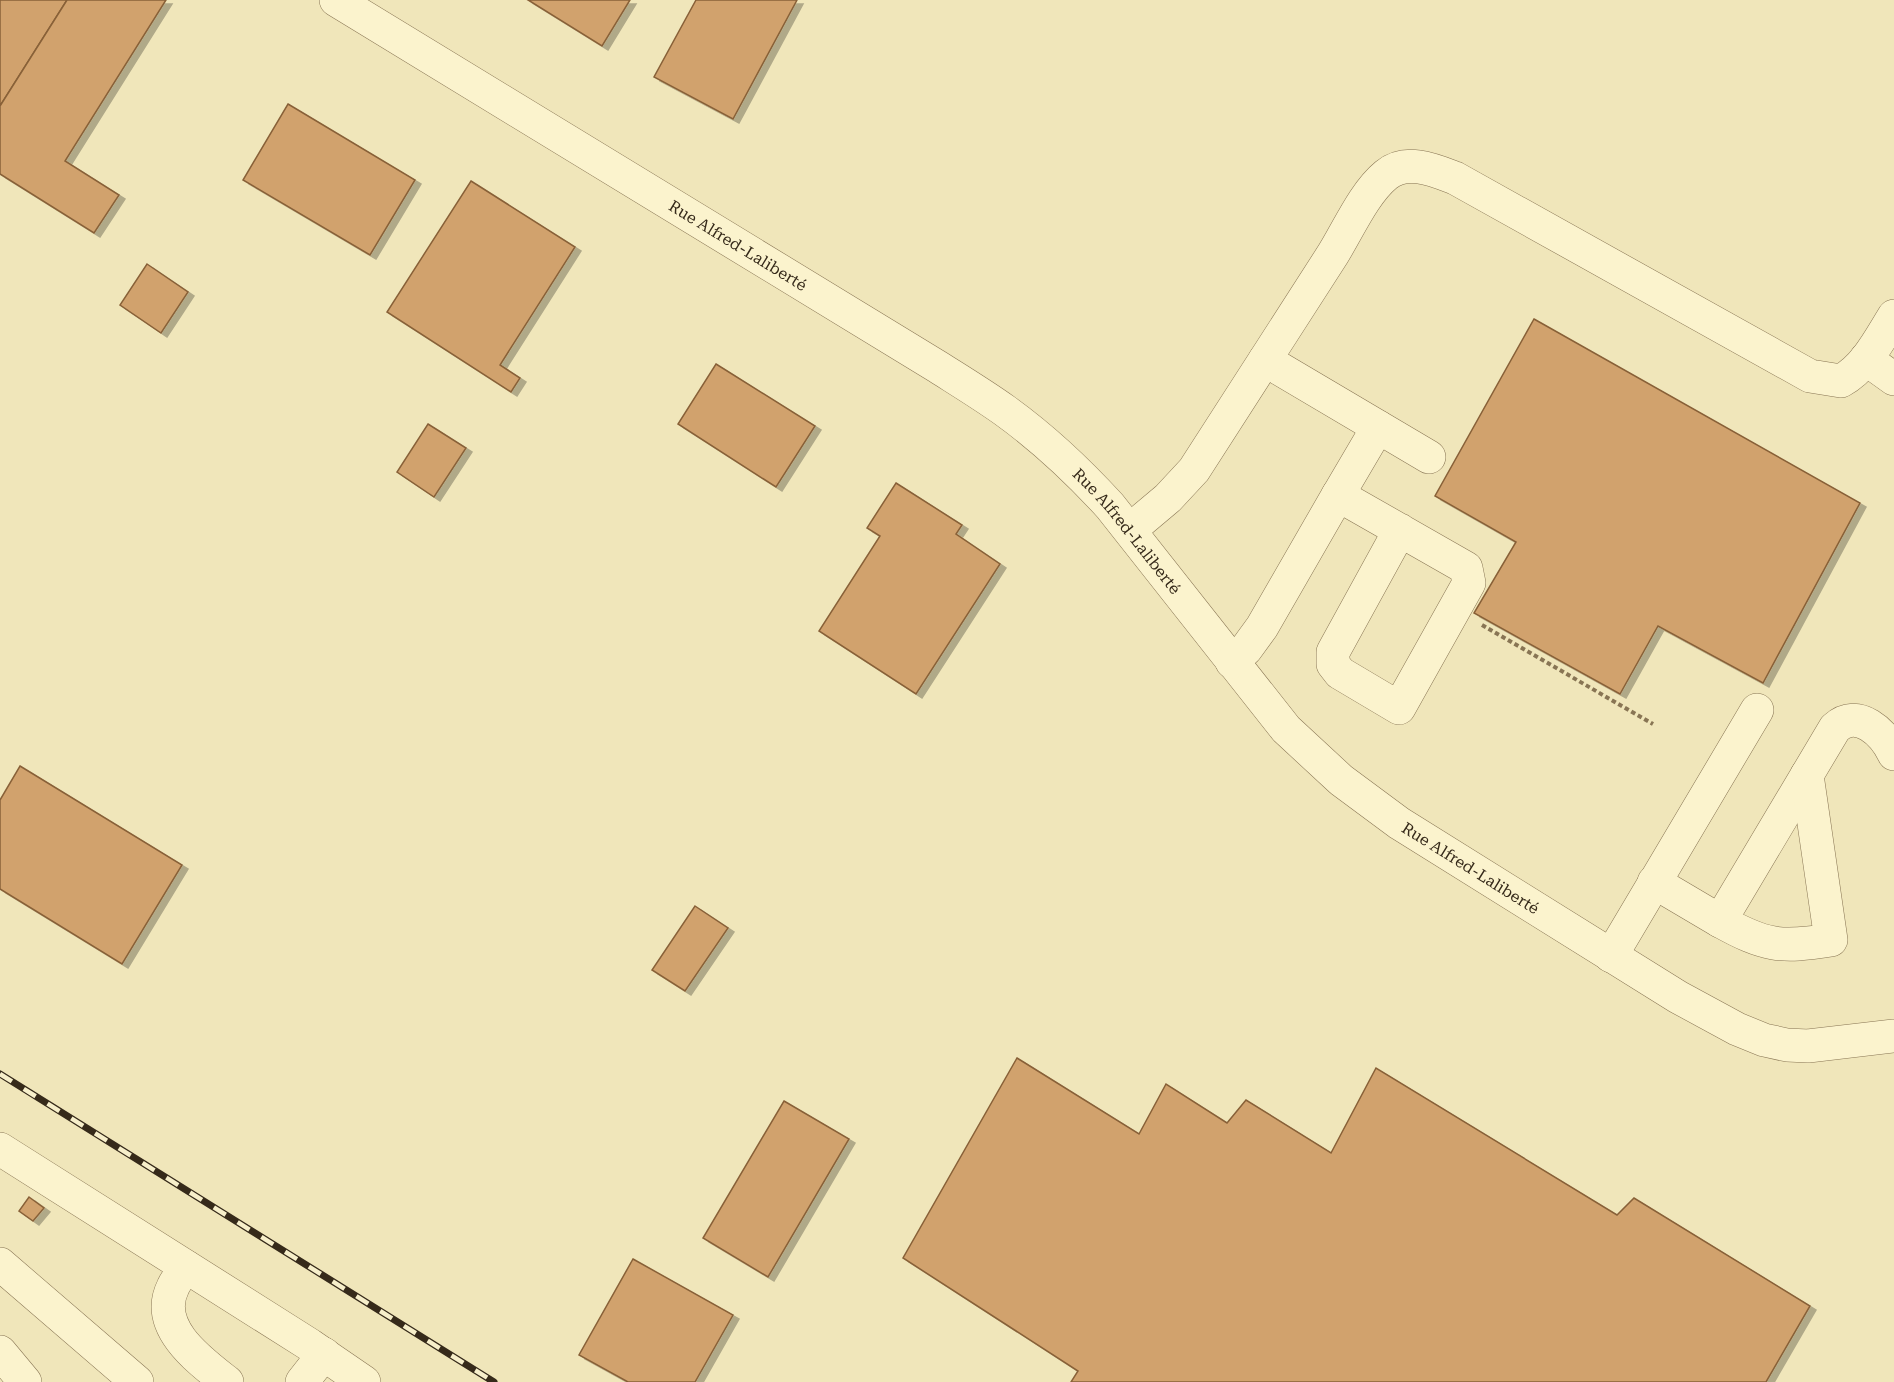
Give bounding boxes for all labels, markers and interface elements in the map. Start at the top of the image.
street label: Rue Alfred-Laliberté [666,196,811,295]
street label: Rue Alfred-Laliberté [1069,464,1185,598]
street label: Rue Alfred-Laliberté [1399,818,1543,918]

